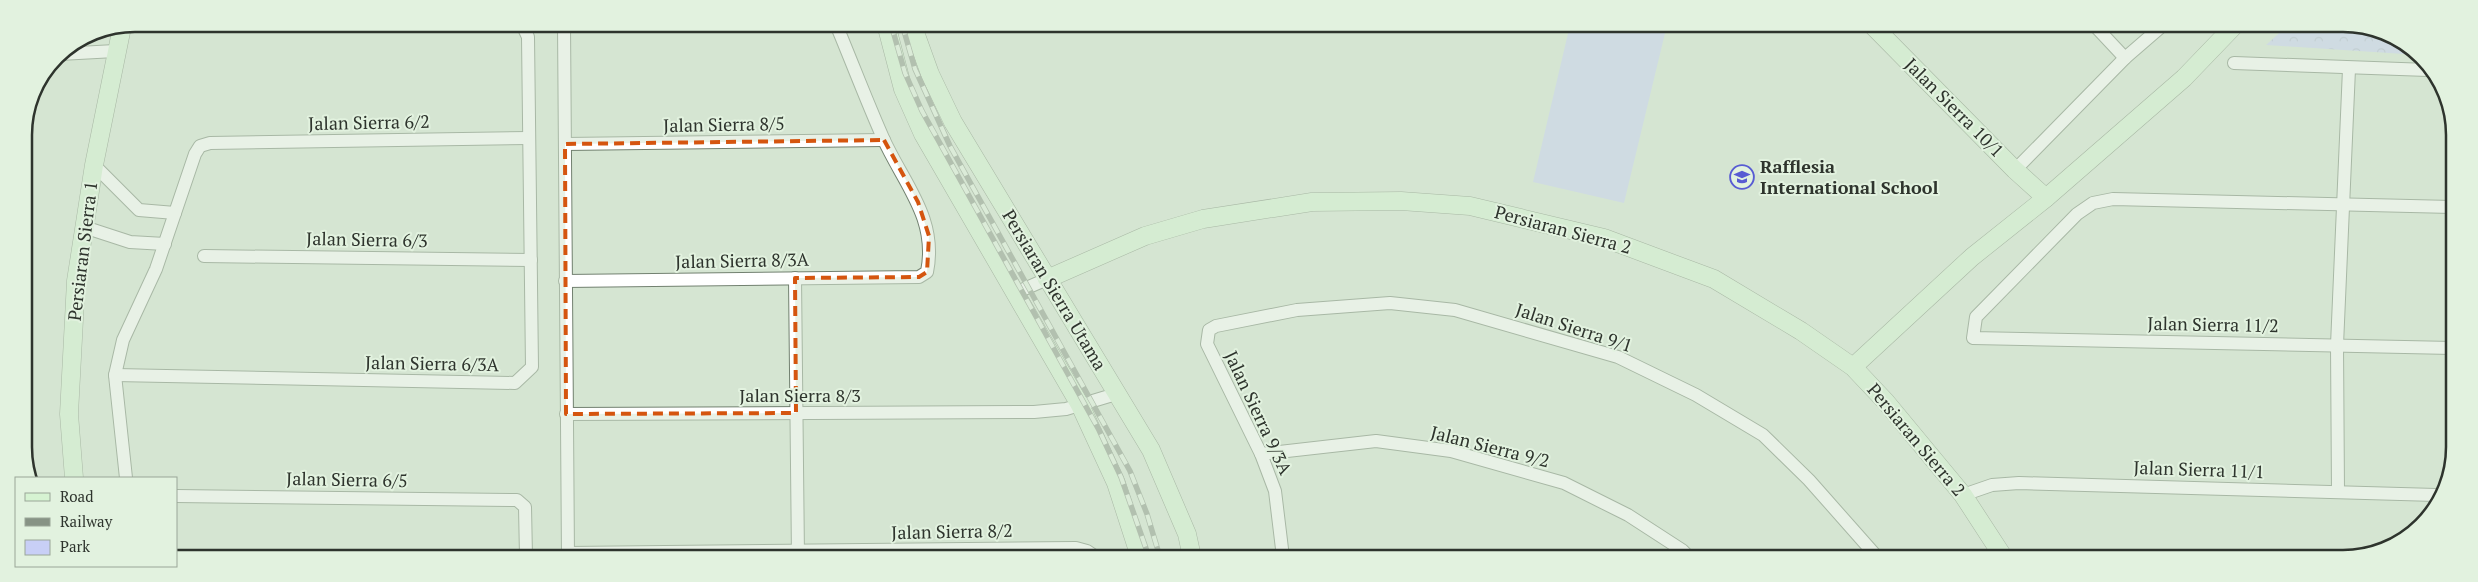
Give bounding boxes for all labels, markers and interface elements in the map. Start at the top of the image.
street label: Jalan Sierra 10/1 [1900,52,2010,162]
street label: Jalan Sierra 6/2 [308,109,430,135]
street label: Jalan Sierra 8/5 [663,111,785,137]
place label: Rafflesia International School [1760,154,1938,199]
school or university icon: Rafflesia International School [1729,164,1755,190]
street label: Persiaran Sierra 1 [62,180,102,322]
street label: Persiaran Sierra 2 [1492,199,1634,259]
street label: Persiaran Sierra Utama [997,205,1112,374]
street label: Jalan Sierra 6/3 [306,226,428,252]
street label: Jalan Sierra 8/3A [675,247,810,273]
street label: Jalan Sierra 9/1 [1513,297,1636,357]
street label: Jalan Sierra 11/2 [2147,311,2279,337]
street label: Jalan Sierra 9/3A [1220,347,1298,479]
street label: Jalan Sierra 6/3A [365,350,500,376]
street label: Persiaran Sierra 2 [1862,378,1971,501]
street label: Jalan Sierra 8/3 [739,383,861,407]
street label: Jalan Sierra 9/2 [1428,420,1552,472]
street label: Jalan Sierra 11/1 [2133,455,2265,483]
street label: Jalan Sierra 6/5 [286,466,408,492]
legend [15,477,178,567]
text: Road [60,486,93,506]
text: Railway [60,511,113,531]
street label: Jalan Sierra 8/2 [891,518,1013,544]
text: Park [60,536,90,556]

